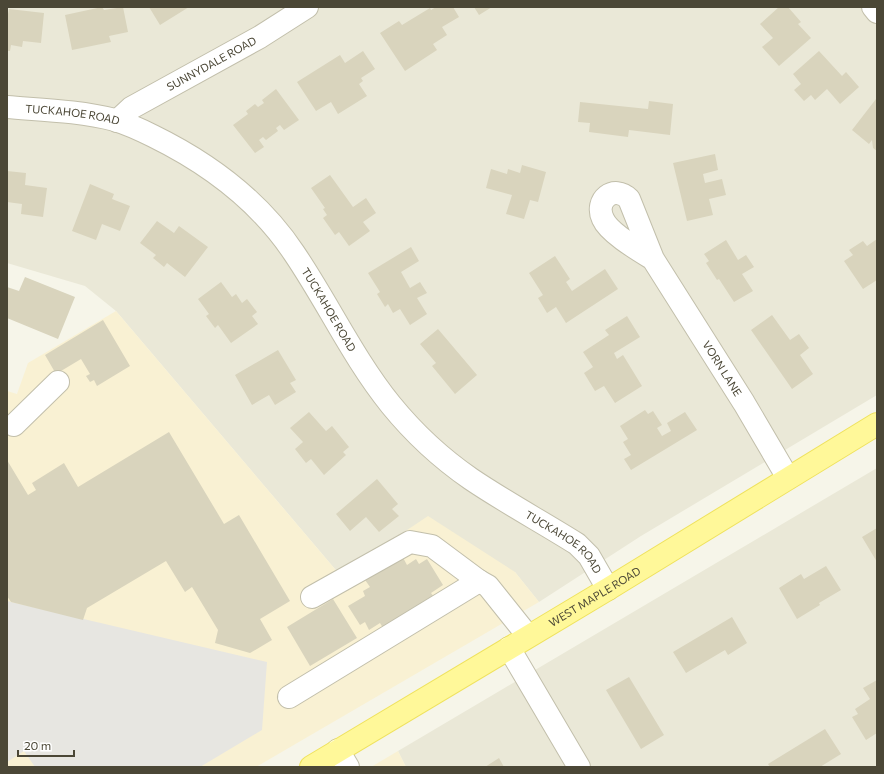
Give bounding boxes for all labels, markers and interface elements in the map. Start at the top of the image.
street label: SUNNYDALE ROAD [164,33,258,93]
street label: TUCKAHOE ROAD [25,101,122,127]
street label: TUCKAHOE ROAD [299,265,359,354]
street label: VORN LANE [700,338,745,398]
street label: TUCKAHOE ROAD [523,507,605,575]
street label: WEST MAPLE ROAD [546,564,643,629]
scale bar [18,732,74,758]
text: 20 m [24,738,51,752]

